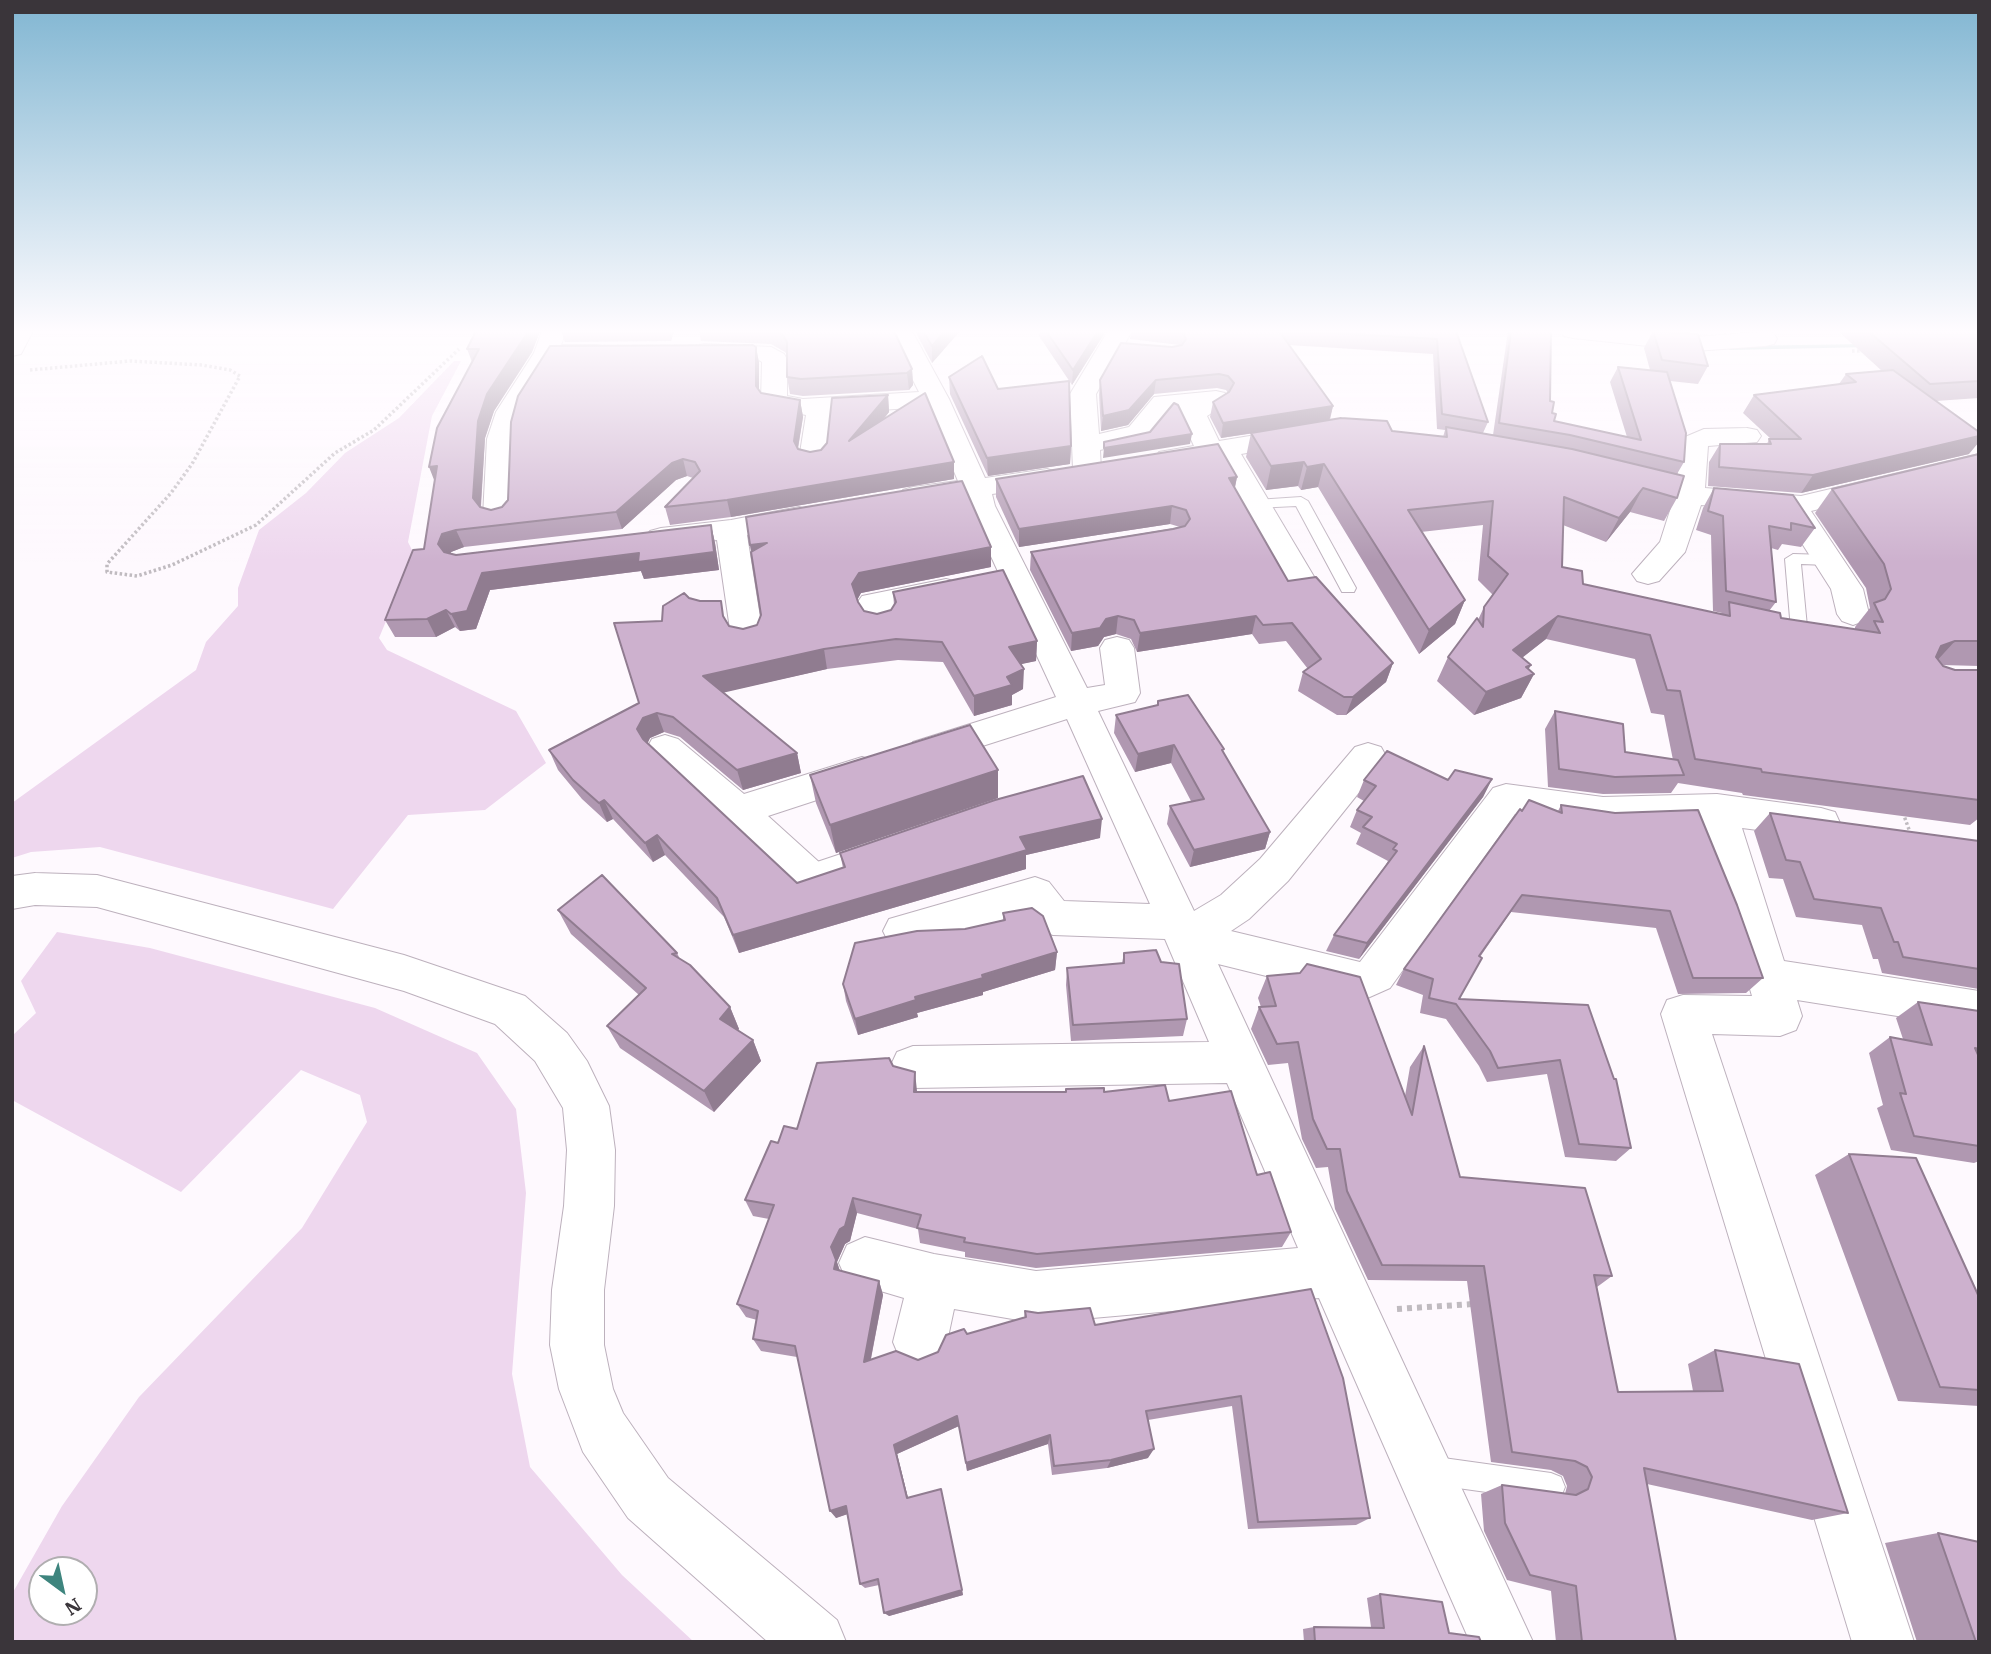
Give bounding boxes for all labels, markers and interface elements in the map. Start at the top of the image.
north arrow [28,1556,98,1626]
text: N [61,1593,86,1621]

